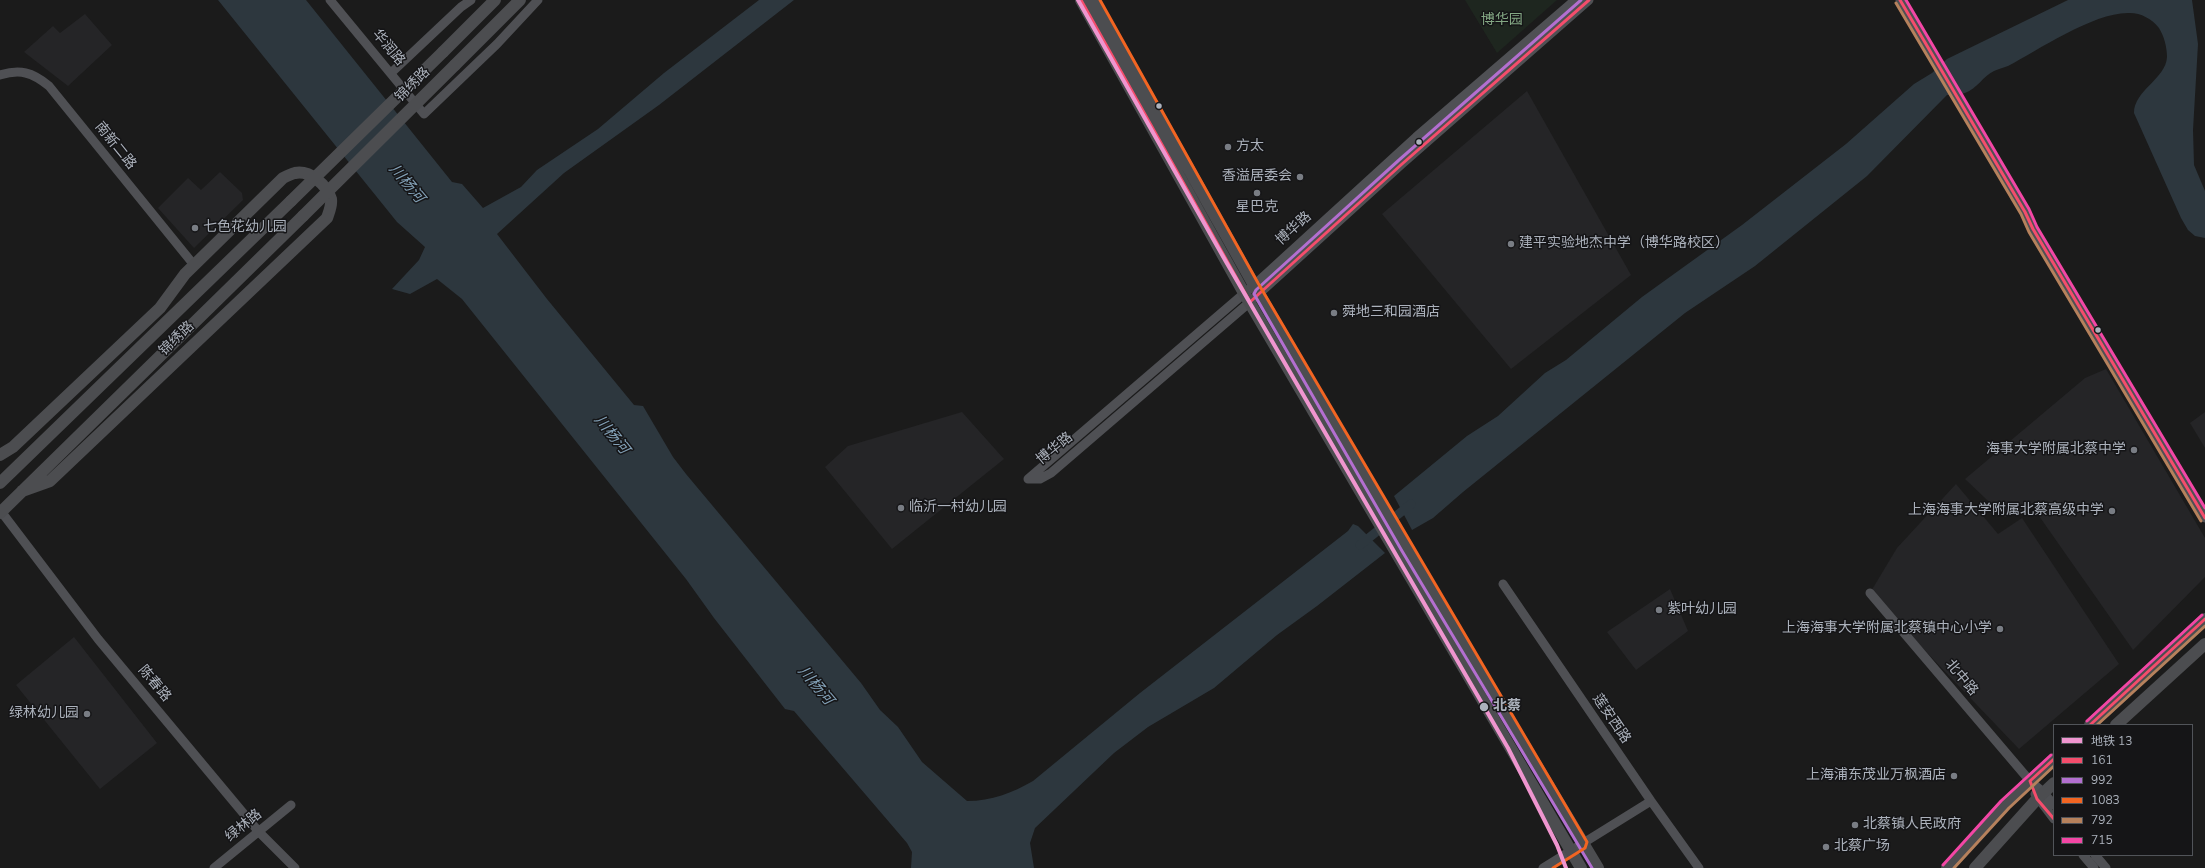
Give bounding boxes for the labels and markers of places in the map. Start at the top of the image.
unlabelled marker [1154,101,1164,111]
unlabelled marker [1414,137,1424,147]
place label: 方太 [1236,139,1264,155]
marker: 方太 [1223,142,1233,152]
place label: 香溢居委会 [1222,169,1292,185]
marker: 香溢居委会 [1295,172,1305,182]
marker: 星巴克 [1252,188,1262,198]
place label: 星巴克 [1236,200,1278,216]
place label: 七色花幼儿园 [203,220,287,236]
marker: 七色花幼儿园 [190,223,200,233]
place label: 建平实验地杰中学（博华路校区） [1519,236,1729,252]
marker: 建平实验地杰中学（博华路校区） [1506,239,1516,249]
place label: 舜地三和园酒店 [1342,305,1440,321]
marker: 舜地三和园酒店 [1329,308,1339,318]
unlabelled marker [2093,325,2103,335]
place label: 海事大学附属北蔡中学 [1986,442,2126,458]
marker: 海事大学附属北蔡中学 [2129,445,2139,455]
place label: 临沂一村幼儿园 [909,500,1007,516]
marker: 临沂一村幼儿园 [896,503,906,513]
place label: 上海海事大学附属北蔡高级中学 [1908,503,2104,519]
marker: 上海海事大学附属北蔡高级中学 [2107,506,2117,516]
place label: 紫叶幼儿园 [1667,602,1737,618]
marker: 紫叶幼儿园 [1654,605,1664,615]
place label: 上海海事大学附属北蔡镇中心小学 [1782,621,1992,637]
marker: 上海海事大学附属北蔡镇中心小学 [1995,624,2005,634]
place label: 北蔡 [1493,699,1521,715]
marker: 北蔡 [1478,701,1490,713]
place label: 绿林幼儿园 [9,706,79,722]
marker: 绿林幼儿园 [82,709,92,719]
place label: 上海浦东茂业万枫酒店 [1806,768,1946,784]
marker: 上海浦东茂业万枫酒店 [1949,771,1959,781]
place label: 北蔡镇人民政府 [1863,817,1961,833]
marker: 北蔡镇人民政府 [1850,820,1860,830]
place label: 北蔡广场 [1834,839,1890,855]
marker: 北蔡广场 [1821,842,1831,852]

